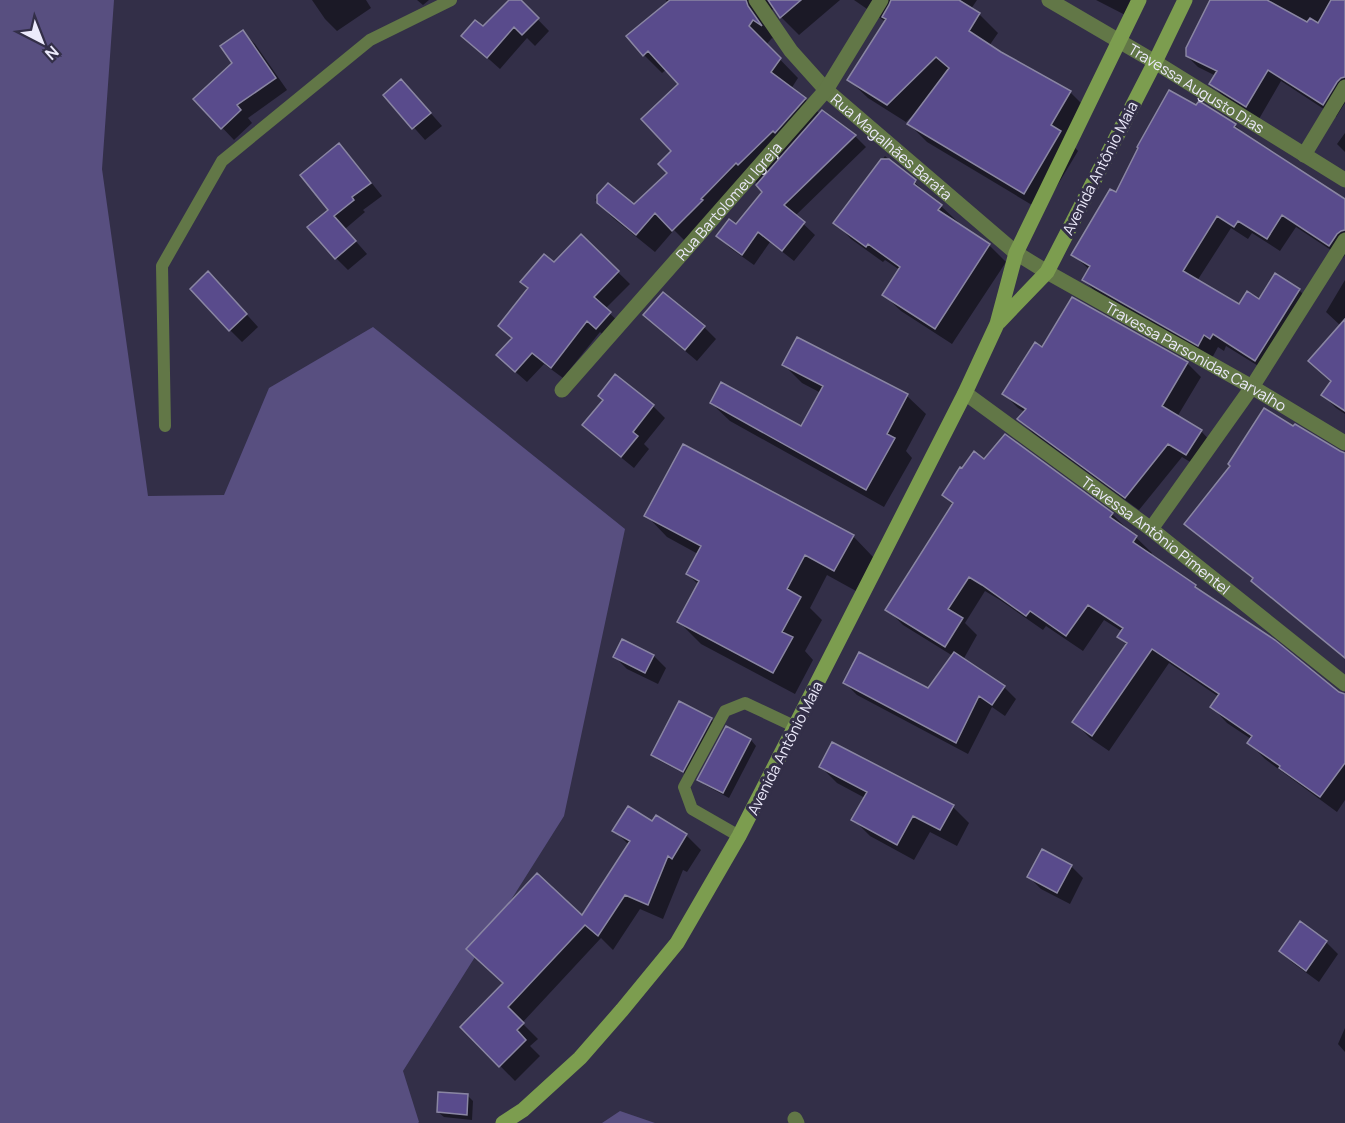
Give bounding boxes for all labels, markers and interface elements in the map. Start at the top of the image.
north arrow [12,12,72,72]
street label: Travessa Augusto Dias [1125,38,1269,138]
text: N [40,41,64,65]
street label: Rua Magalhães Barata [827,88,957,204]
street label: Avenida Antônio Maia [1057,98,1143,238]
street label: Rua Bartolomeu Igreja [671,137,786,265]
street label: Travessa Parsonidas Carvalho [1101,296,1291,416]
street label: Travessa Antônio Pimentel [1077,471,1235,599]
street label: Avenida Antônio Maia [742,678,828,818]

